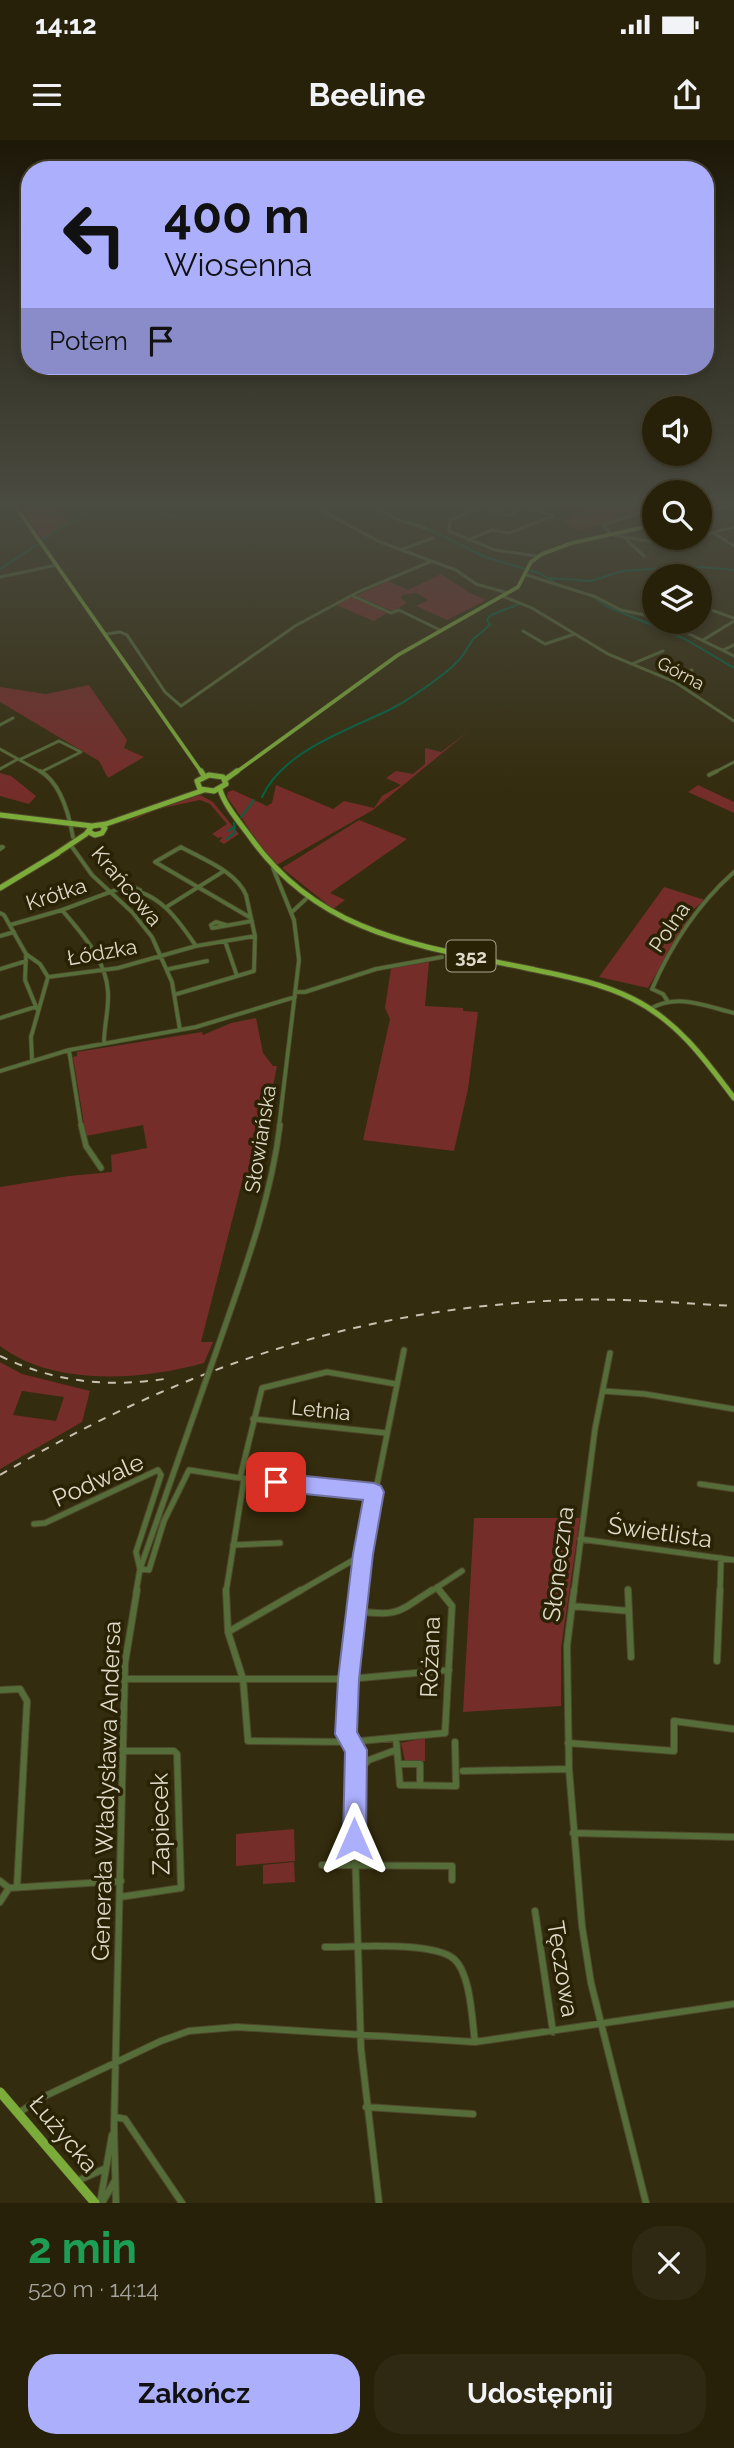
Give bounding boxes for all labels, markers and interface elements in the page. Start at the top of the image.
text: 14:12 [35,10,97,40]
icon: menu [28,76,66,114]
text: Beeline [309,76,425,113]
icon: share [668,76,706,114]
text: 400 m [164,187,310,244]
icon: left [49,189,140,280]
text: Wiosenna [164,246,312,283]
icon: arrive [142,322,180,360]
text: Potem [49,326,128,356]
map controls [642,396,712,634]
button: sound [642,396,712,466]
button: search [642,480,712,550]
button: layers [642,564,712,634]
street label: Górna [654,652,708,694]
street label: Krańcowa [86,841,168,931]
street label: Krótka [22,872,90,916]
street label: Polna [643,897,695,957]
street label: Łódzka [65,934,139,970]
road number: 352 [447,940,496,972]
street label: Słowiańska [239,1083,281,1195]
street label: Letnia [290,1394,352,1426]
street label: Podwale [48,1447,148,1513]
pin [246,1452,306,1512]
icon: arrive [257,1463,295,1501]
street label: Słoneczna [537,1505,579,1623]
street label: Świetlista [606,1510,714,1554]
street label: Różana [414,1616,446,1698]
street label: Generała Władysława Andersa [86,1620,126,1962]
street label: Zapiecek [145,1772,175,1875]
position arrow [317,1802,391,1876]
street label: Tęczowa [541,1919,585,2019]
street label: Łużycka [23,2090,105,2178]
text: 2 min [28,2224,137,2273]
button: close [632,2226,706,2300]
text: 520 m · 14:14 [28,2275,159,2302]
button: Zakończ [28,2354,360,2434]
button: Udostępnij [374,2354,706,2434]

